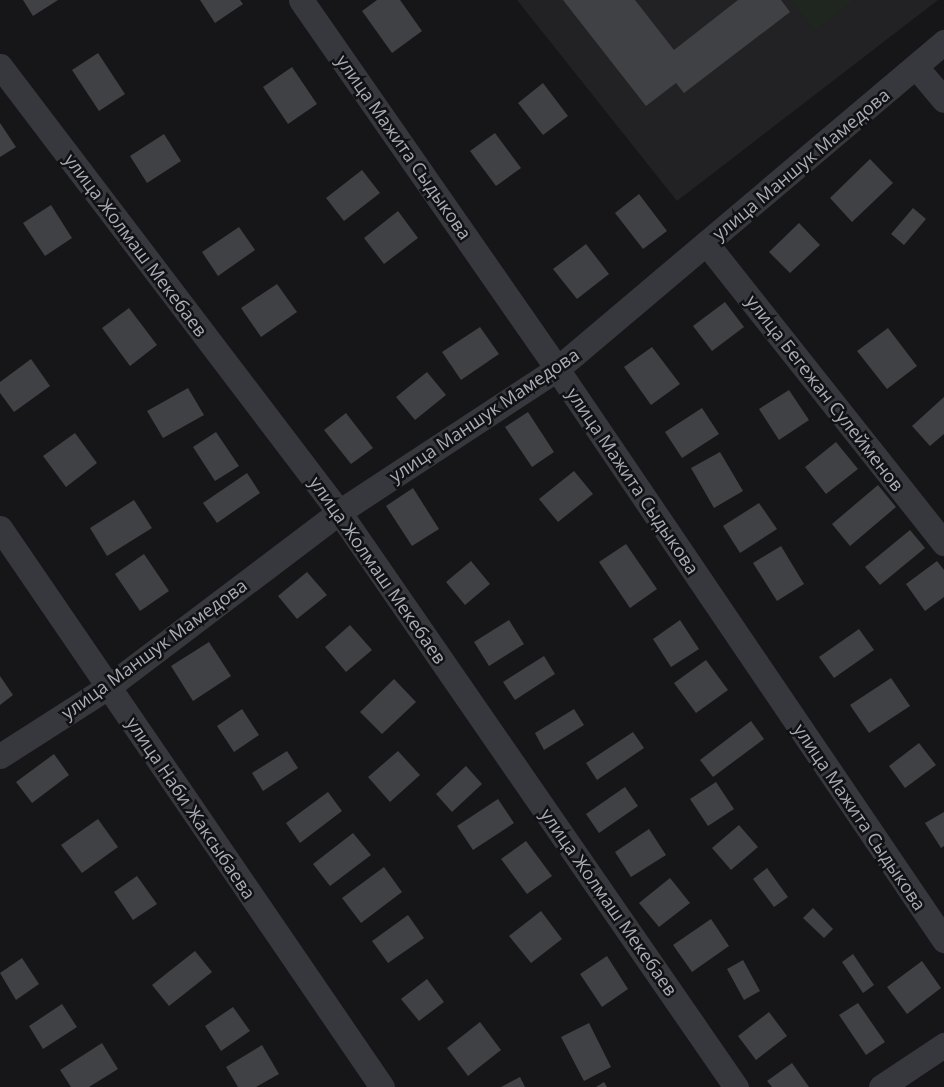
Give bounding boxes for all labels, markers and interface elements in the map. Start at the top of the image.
street label: улица Мажита Сыдыкова [332,50,476,244]
street label: улица Маншук Мамедова [708,84,894,244]
street label: улица Жолмаш Мекебаев [60,149,212,341]
street label: улица Бегежан Сулейменов [742,291,908,495]
street label: улица Маншук Мамедова [385,343,583,487]
street label: улица Мажита Сыдыкова [562,384,704,578]
street label: улица Жолмаш Мекебаев [305,472,451,668]
street label: улица Маншук Мамедова [57,574,251,724]
street label: улица Наби Жаксыбаева [122,713,260,903]
street label: улица Мажита Сыдыкова [789,720,931,914]
street label: улица Жолмаш Мекебаев [536,804,682,1000]

